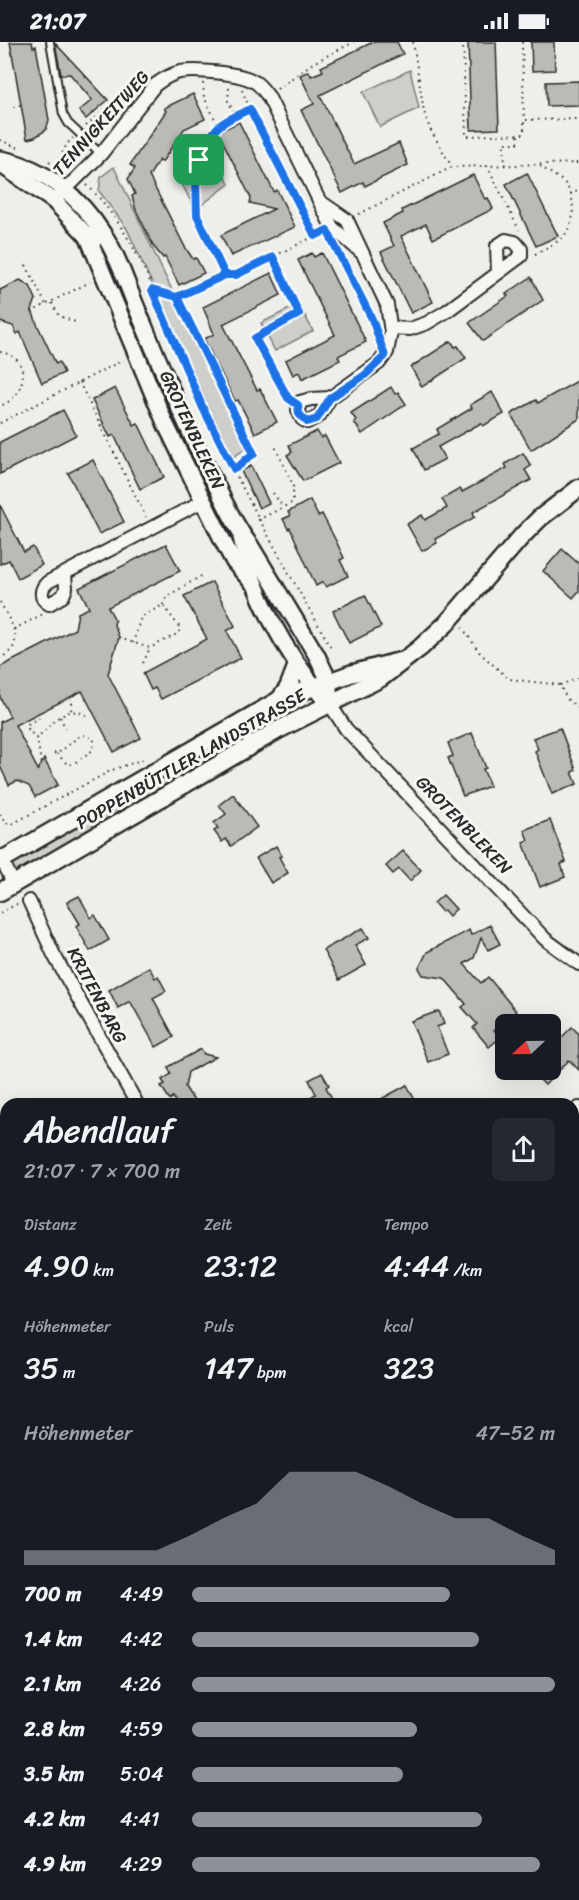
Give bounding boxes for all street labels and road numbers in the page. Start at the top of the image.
street label: TENNIGKEITWEG [44,62,158,184]
street label: GROTENBLEKEN [150,365,234,495]
street label: POPPENBÜTTLER LANDSTRASSE [70,679,313,838]
street label: GROTENBLEKEN [408,768,520,883]
street label: KRITENBARG [58,941,136,1050]

